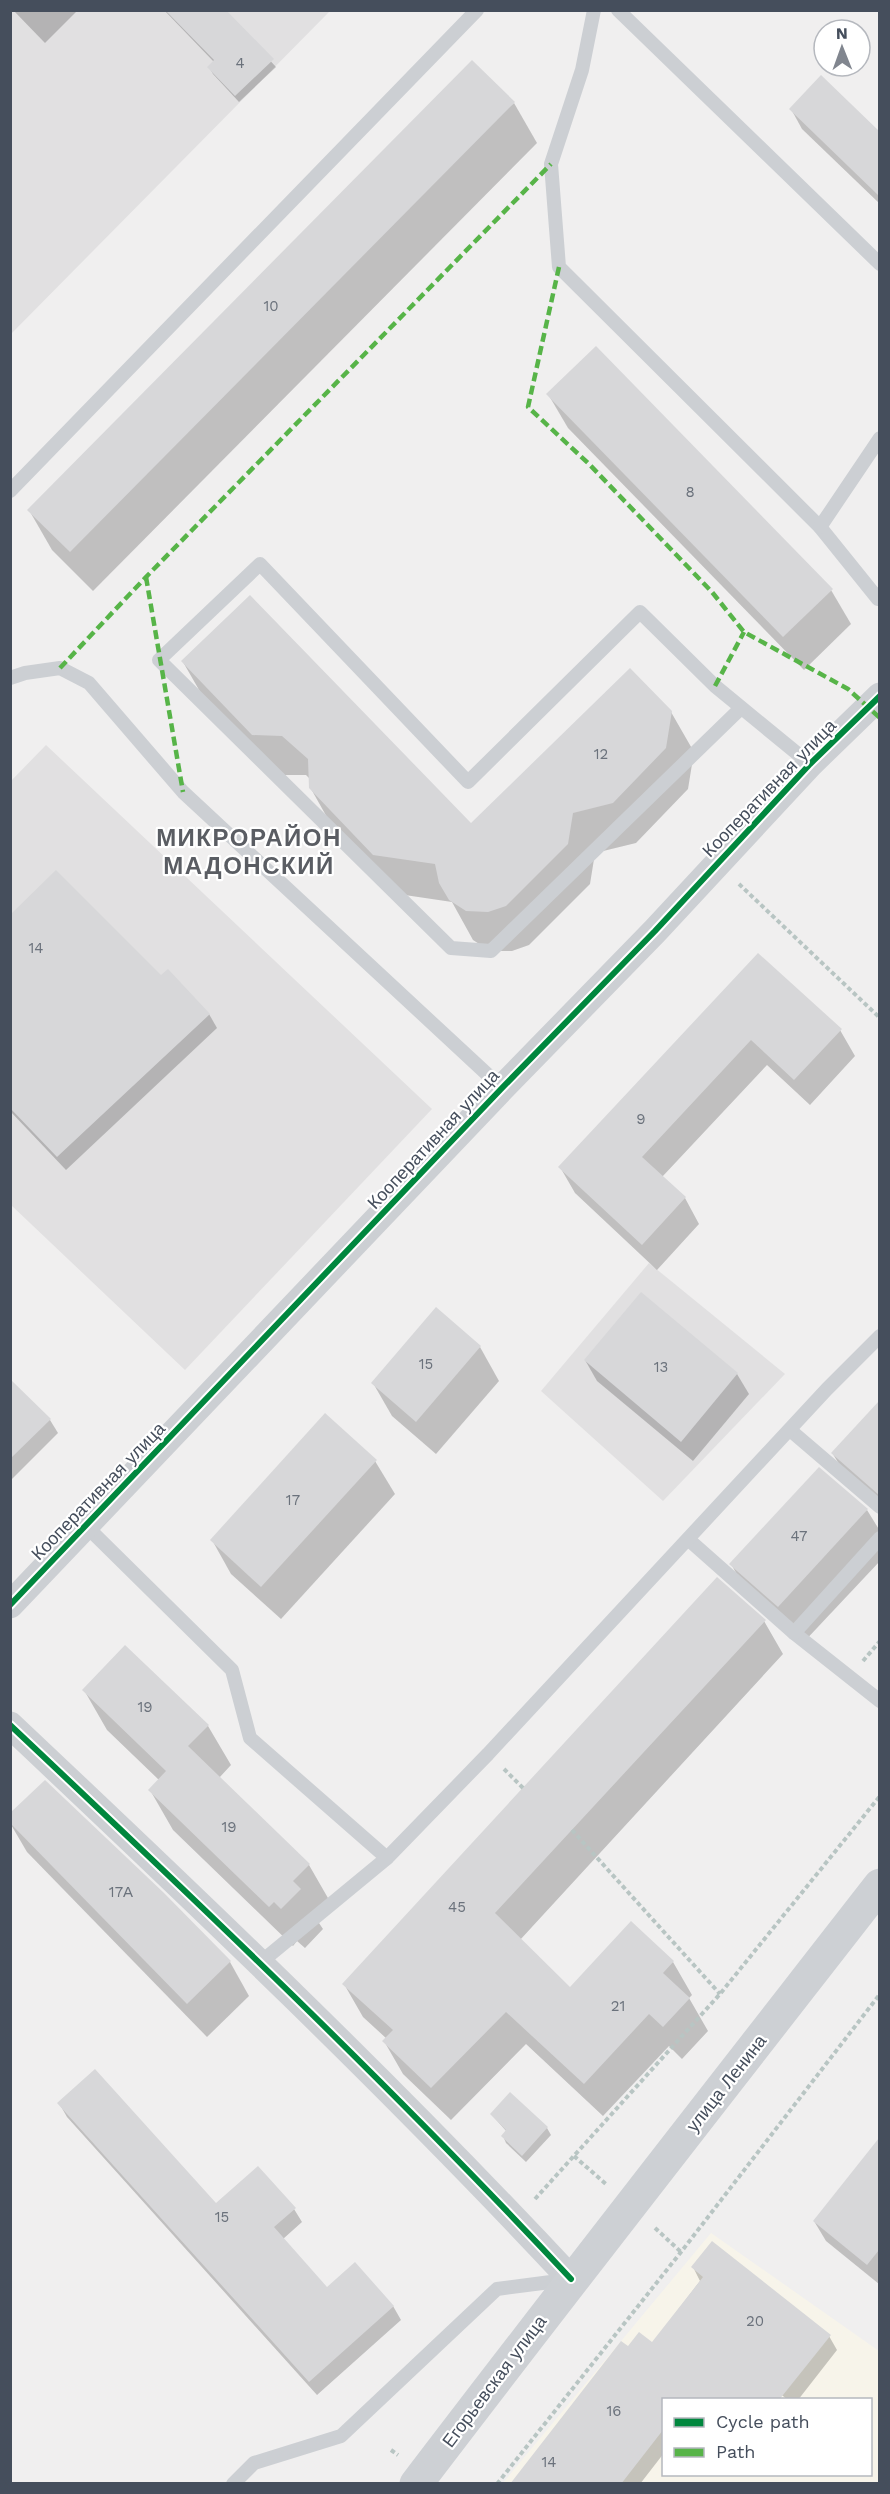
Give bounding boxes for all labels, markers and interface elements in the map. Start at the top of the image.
north arrow [812,18,872,78]
text: N [836,24,848,43]
house number: 4 [235,54,245,72]
house number: 10 [263,297,279,315]
house number: 8 [685,483,695,501]
street label: Кооперативная улица [698,714,841,861]
house number: 12 [594,745,608,763]
district label: МИКРОРАЙОН МАДОНСКИЙ [156,824,342,880]
house number: 14 [28,939,44,957]
street label: Кооперативная улица [363,1064,504,1213]
house number: 9 [636,1110,646,1128]
house number: 15 [419,1355,433,1373]
house number: 13 [654,1358,668,1376]
street label: Кооперативная улица [27,1417,170,1564]
house number: 17 [286,1491,300,1509]
house number: 47 [791,1527,807,1545]
house number: 19 [137,1698,153,1716]
house number: 19 [221,1818,237,1836]
house number: 17А [109,1883,133,1901]
house number: 45 [448,1898,466,1916]
house number: 21 [611,1997,625,2015]
street label: улица Ленина [682,2030,771,2136]
house number: 15 [215,2208,229,2226]
street label: Егорьевская улица [438,2310,551,2451]
house number: 20 [746,2312,764,2330]
legend [662,2398,872,2476]
house number: 16 [607,2402,621,2420]
text: Cycle path [716,2411,810,2432]
text: Path [716,2441,756,2462]
house number: 14 [541,2453,557,2471]

